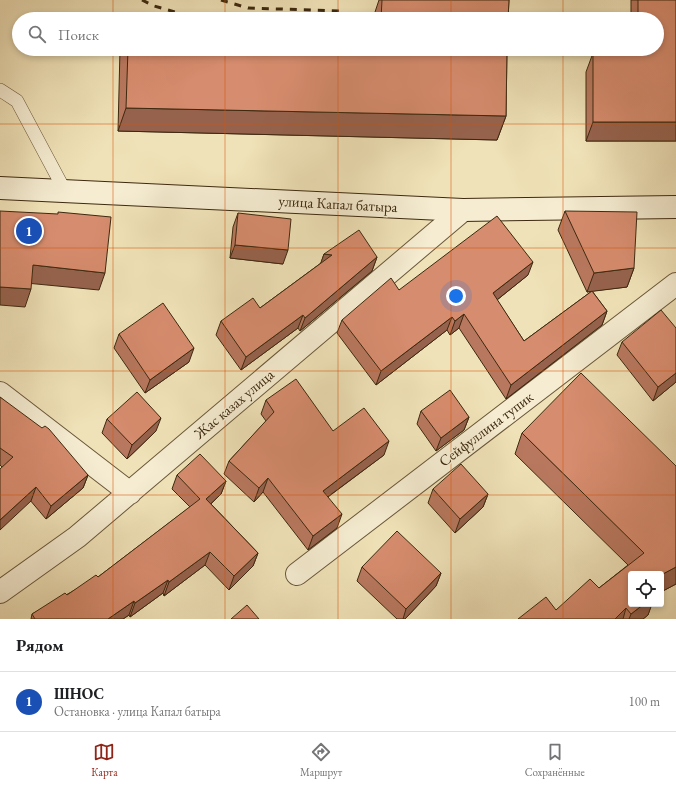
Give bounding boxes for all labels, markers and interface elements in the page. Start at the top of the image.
search box [12,12,664,56]
icon: search [26,23,48,45]
text: Поиск [58,25,99,44]
street label: улица Капал батыра [278,191,398,216]
pin: 1 [16,216,42,246]
your location [446,286,466,306]
street label: Жас казах улица [189,365,278,443]
street label: Сейфуллина тупик [435,387,537,470]
map controls [628,571,664,607]
button: locate [628,571,664,607]
text: Рядом [16,634,64,656]
text: ШНОС [54,684,104,703]
text: 1 [26,693,32,710]
text: 100 m [629,693,660,710]
text: Остановка · улица Капал батыра [54,703,221,720]
tab: Карта [91,741,118,779]
tab: Маршрут [300,741,342,779]
tab: Сохранённые [525,741,585,779]

